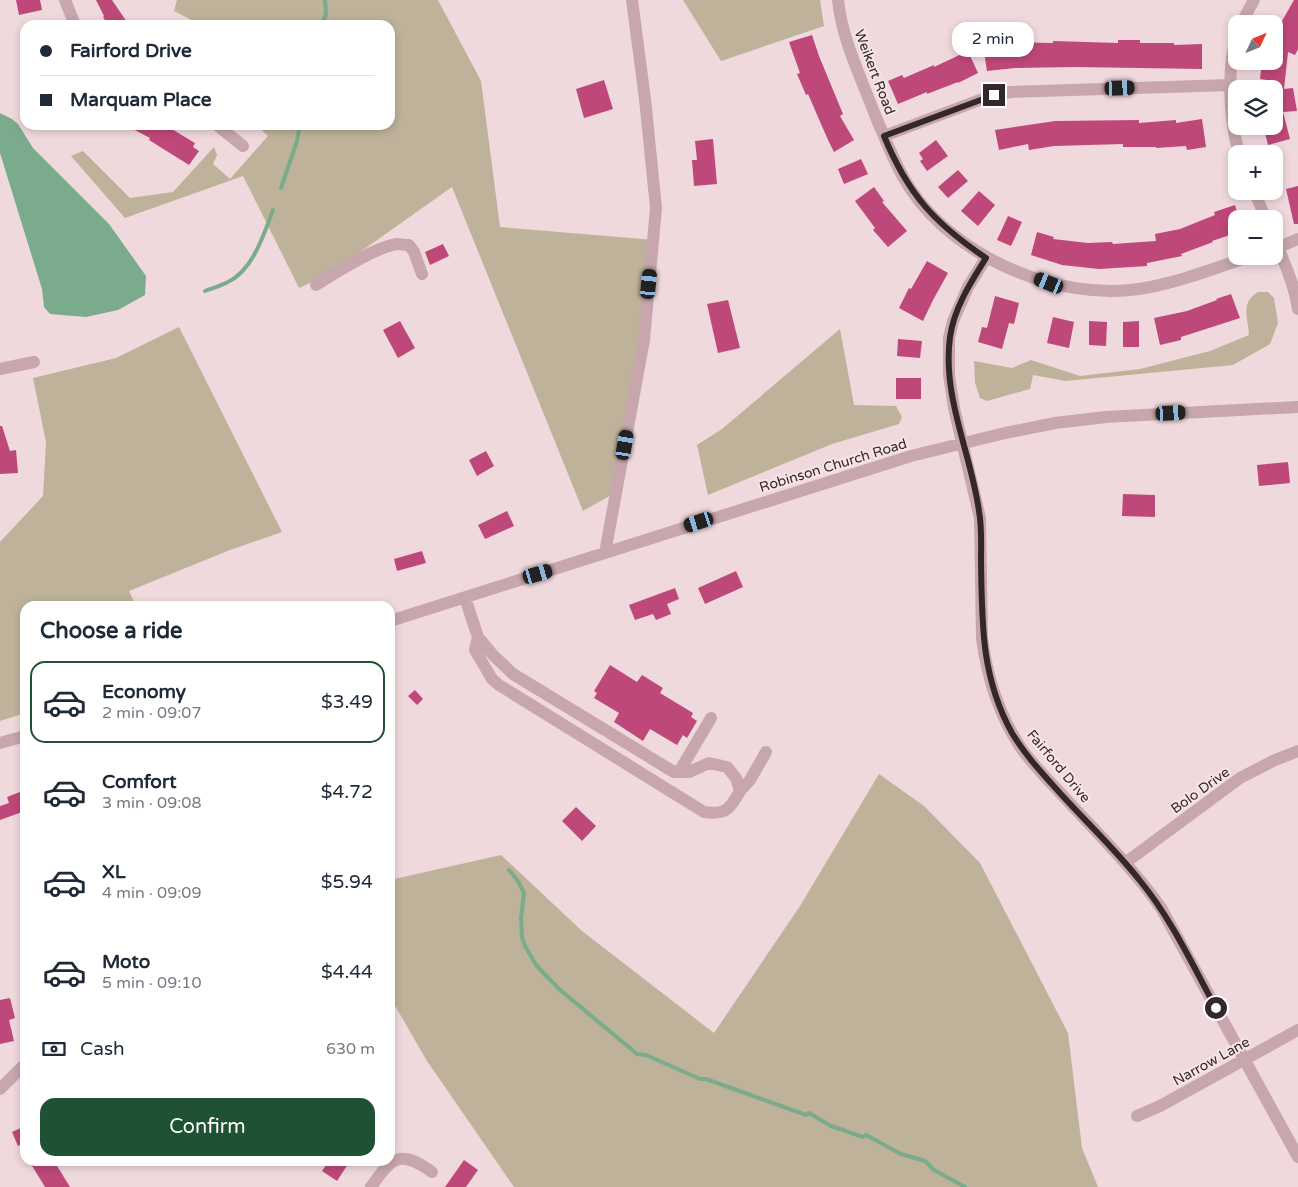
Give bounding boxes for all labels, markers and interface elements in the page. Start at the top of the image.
north arrow [1228,15,1282,70]
map controls [1228,15,1283,265]
callout: 2 min [953,22,1035,58]
street label: Weikert Road [850,27,899,117]
text: 2 min [972,29,1014,49]
text: Fairford Drive [70,40,192,62]
car [1104,80,1135,96]
button: layers [1228,80,1283,135]
route end [983,84,1005,106]
text: Marquam Place [70,89,212,111]
button: + [1228,145,1283,200]
button: − [1228,210,1283,265]
car [639,268,658,300]
car [1032,270,1065,296]
car [1155,405,1186,421]
car [615,429,634,461]
street label: Robinson Church Road [757,435,909,496]
car [682,510,715,534]
car [521,563,554,585]
text: Choose a ride [40,618,183,644]
icon: car [42,680,87,725]
text: Economy [102,681,186,703]
text: $3.49 [321,691,373,713]
text: 2 min · 09:07 [102,703,201,723]
street label: Fairford Drive [1023,726,1094,806]
street label: Bolo Drive [1168,763,1233,817]
icon: car [42,770,87,815]
text: Comfort [102,771,176,793]
text: $4.72 [321,781,373,803]
text: 3 min · 09:08 [102,793,201,813]
icon: car [42,860,87,905]
text: XL [102,861,126,883]
text: $5.94 [321,871,373,893]
text: 4 min · 09:09 [102,883,201,903]
icon: car [42,950,87,995]
text: Moto [102,951,150,973]
text: $4.44 [321,961,373,983]
text: 5 min · 09:10 [102,973,201,993]
route start [1205,997,1227,1019]
street label: Narrow Lane [1170,1033,1253,1090]
icon: cash [40,1035,68,1063]
text: Cash [80,1038,125,1060]
text: 630 m [326,1039,375,1059]
button: Confirm [40,1098,375,1156]

